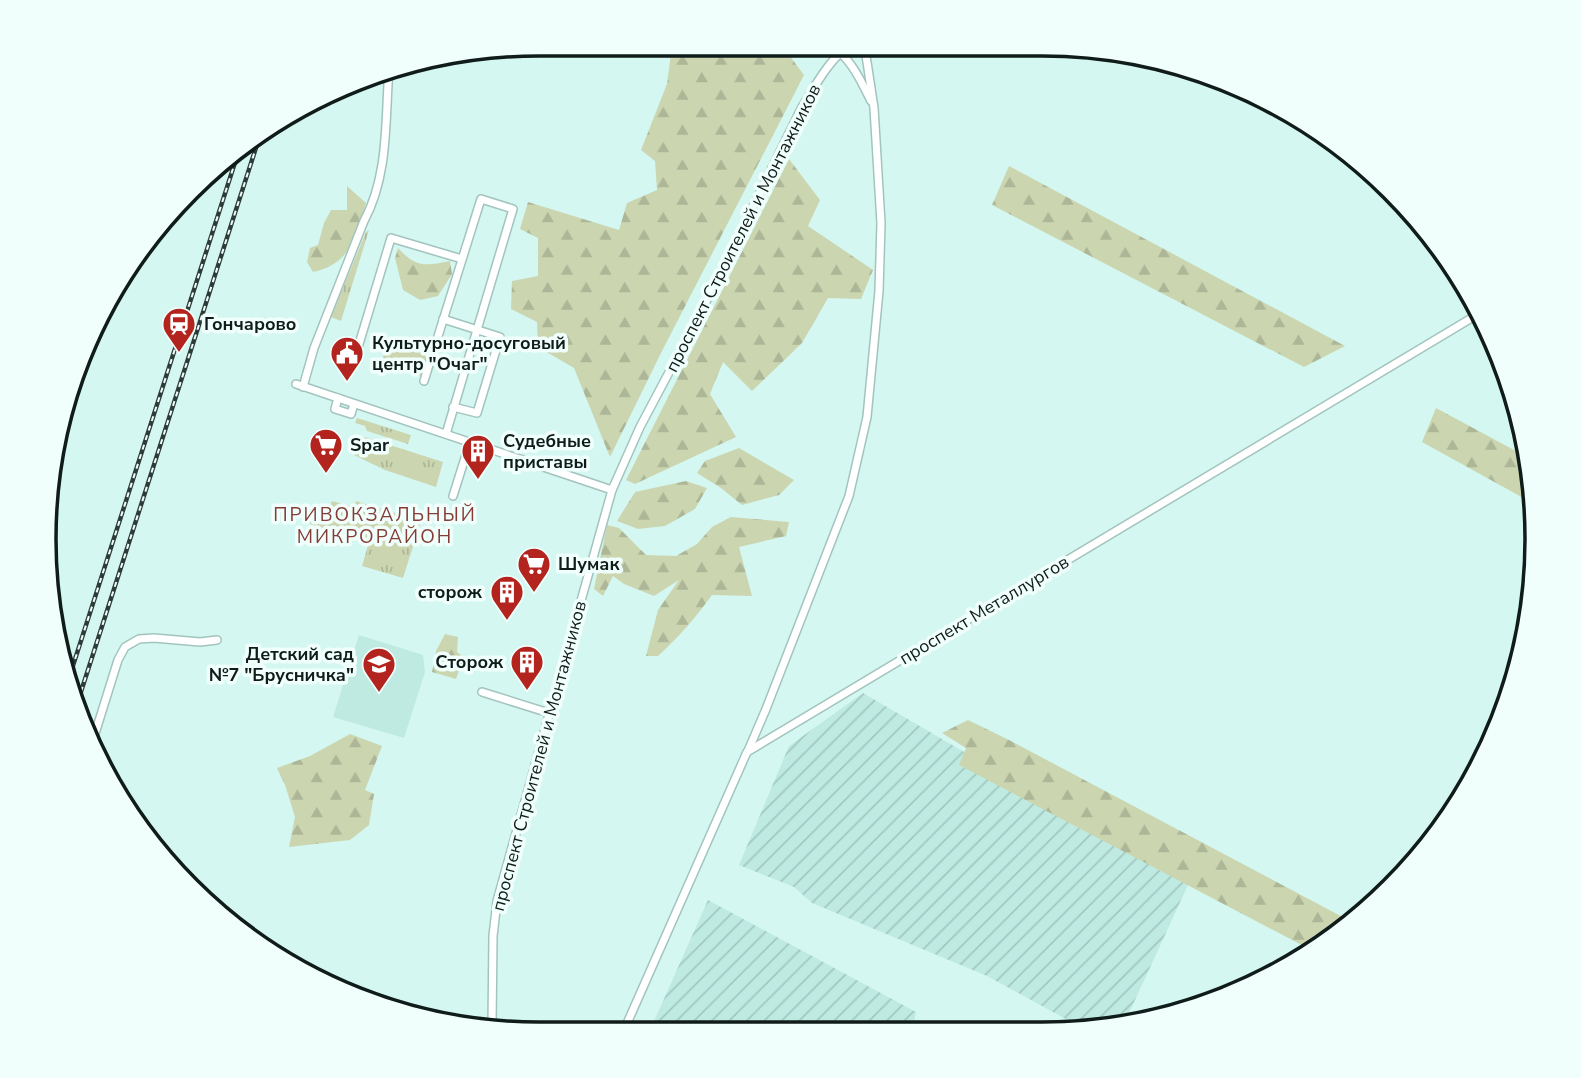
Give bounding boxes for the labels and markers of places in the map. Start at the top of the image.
station icon: Гончарово [160,305,198,354]
place label: Гончарово [204,312,296,336]
place label: Культурно-досуговый центр "Очаг" [372,331,566,376]
public building icon: Культурно-досуговый центр "Очаг" [328,334,366,383]
supermarket icon: Spar [307,426,345,475]
place label: Судебные приставы [503,429,591,474]
building icon: Судебные приставы [459,432,497,481]
place label: Spar [350,433,389,457]
supermarket icon: Шумак [515,545,553,594]
place label: Шумак [558,552,620,576]
building icon: сторож [488,573,526,622]
place label: сторож [418,580,482,604]
place label: Детский сад №7 "Брусничка" [209,642,354,687]
building icon: Сторож [508,643,546,692]
school or university icon: Детский сад №7 "Брусничка" [360,645,398,694]
place label: Сторож [435,650,503,674]

